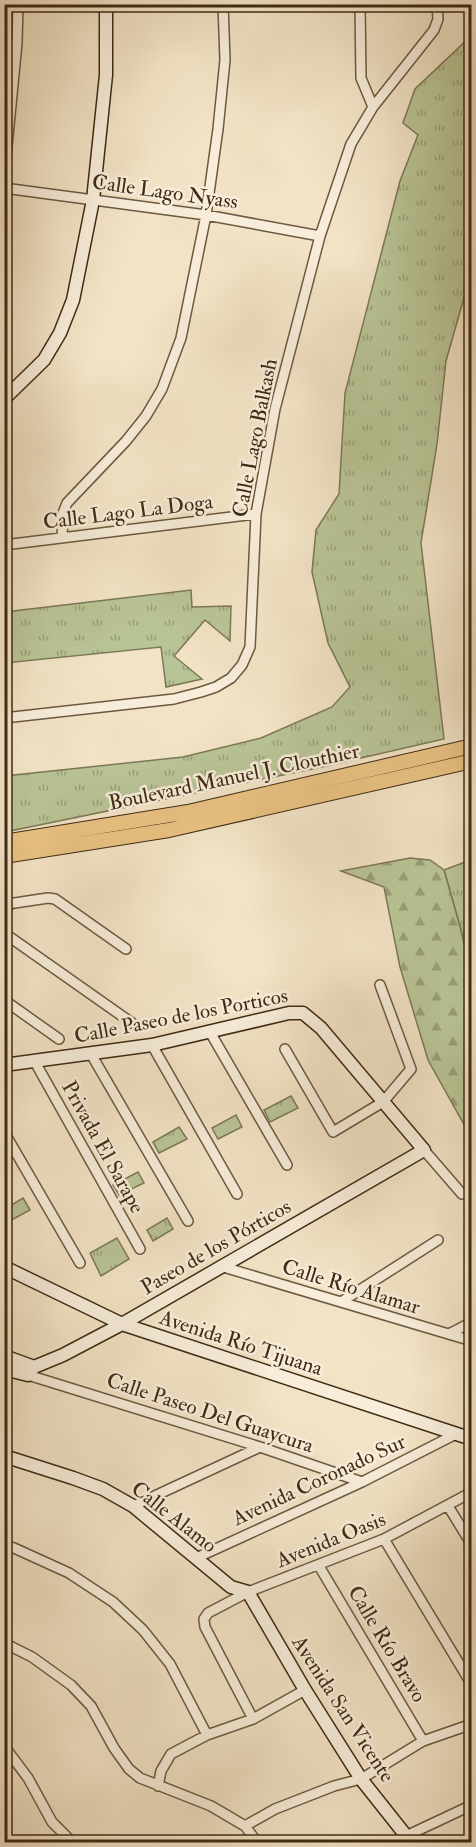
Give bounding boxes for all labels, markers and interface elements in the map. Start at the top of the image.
street label: Calle Lago Nyass [90,168,240,216]
street label: Calle Lago Balkash [226,356,284,520]
street label: Calle Lago La Doga [41,488,215,536]
street label: Boulevard Manuel J. Clouthier [106,737,362,817]
street label: Calle Paseo de los Porticos [72,982,290,1050]
street label: Privada El Sarape [55,1076,151,1218]
street label: Paseo de los Pórticos [136,1193,296,1301]
street label: Calle Río Alamar [279,1253,423,1321]
street label: Avenida Río Tijuana [155,1304,326,1382]
street label: Calle Paseo Del Guaycura [103,1367,317,1459]
street label: Avenida Coronado Sur [227,1428,410,1532]
street label: Calle Alamo [126,1475,222,1559]
street label: Avenida Oasis [271,1506,390,1575]
street label: Calle Río Bravo [342,1581,432,1707]
street label: Avenida San Vicente [285,1630,401,1788]

